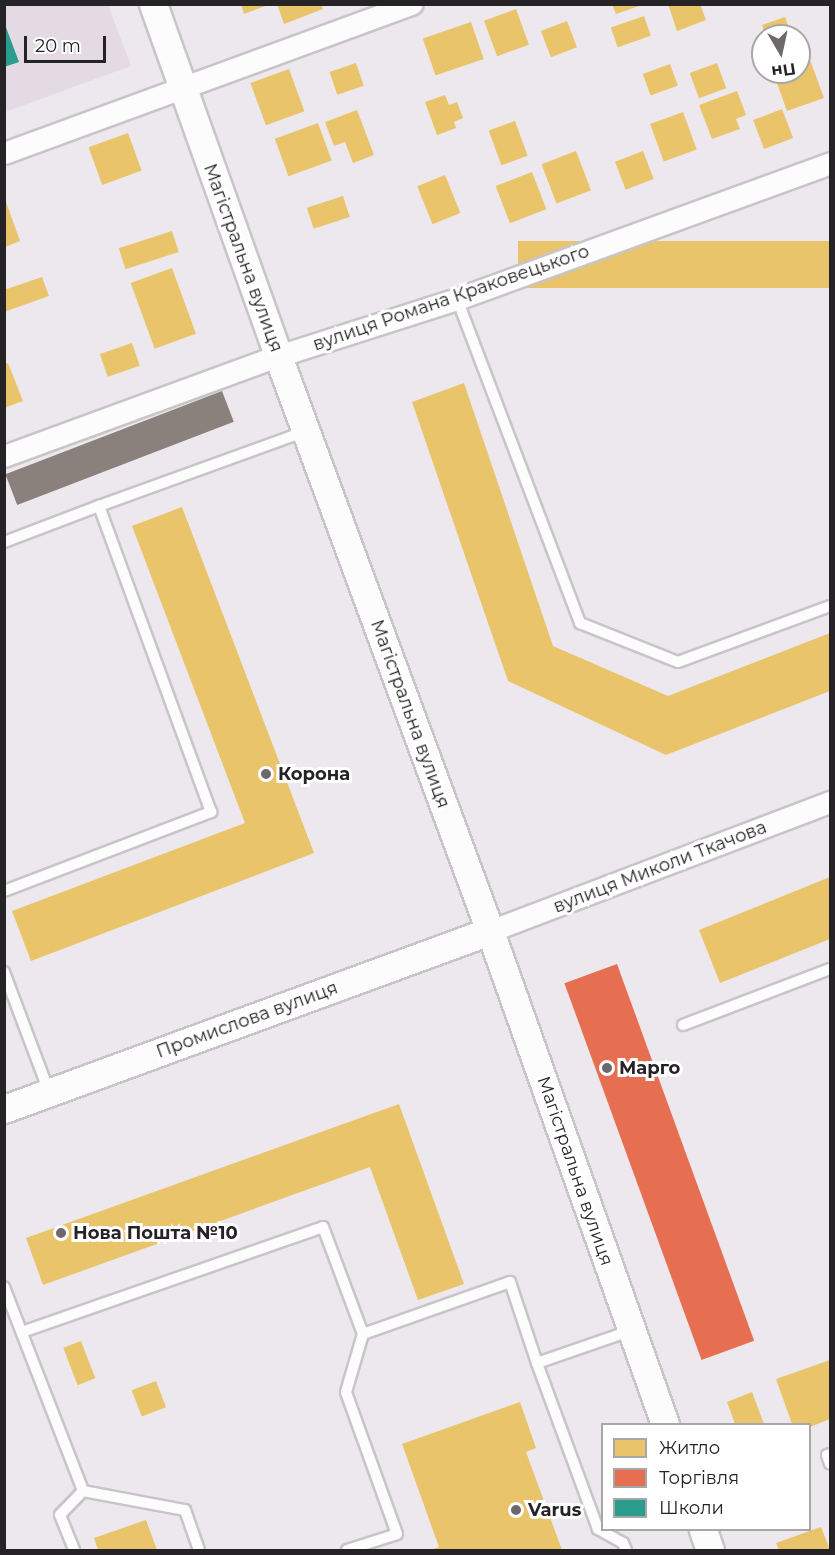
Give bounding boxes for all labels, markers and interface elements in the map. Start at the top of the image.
scale bar [27,24,110,62]
north arrow [751,24,811,84]
text: 20 m [35,35,81,57]
text: Пн [770,59,797,82]
street label: Магістральна вулиця [199,161,287,355]
street label: вулиця Романа Краковецького [310,240,592,356]
street label: Магістральна вулиця [366,617,454,811]
place label: Корона [278,763,350,785]
marker: Корона [259,767,273,781]
street label: вулиця Миколи Ткачова [550,816,770,918]
street label: Промислова вулиця [153,977,341,1063]
place label: Марго [619,1057,680,1079]
marker: Марго [600,1061,614,1075]
street label: Магістральна вулиця [532,1073,618,1269]
place label: Нова Пошта №10 [73,1222,238,1244]
marker: Нова Пошта №10 [54,1226,68,1240]
legend [601,1423,811,1531]
text: Житло [659,1437,720,1459]
text: Торгівля [659,1467,739,1489]
text: Школи [659,1497,724,1519]
place label: Varus [528,1499,581,1521]
marker: Varus [509,1503,523,1517]

